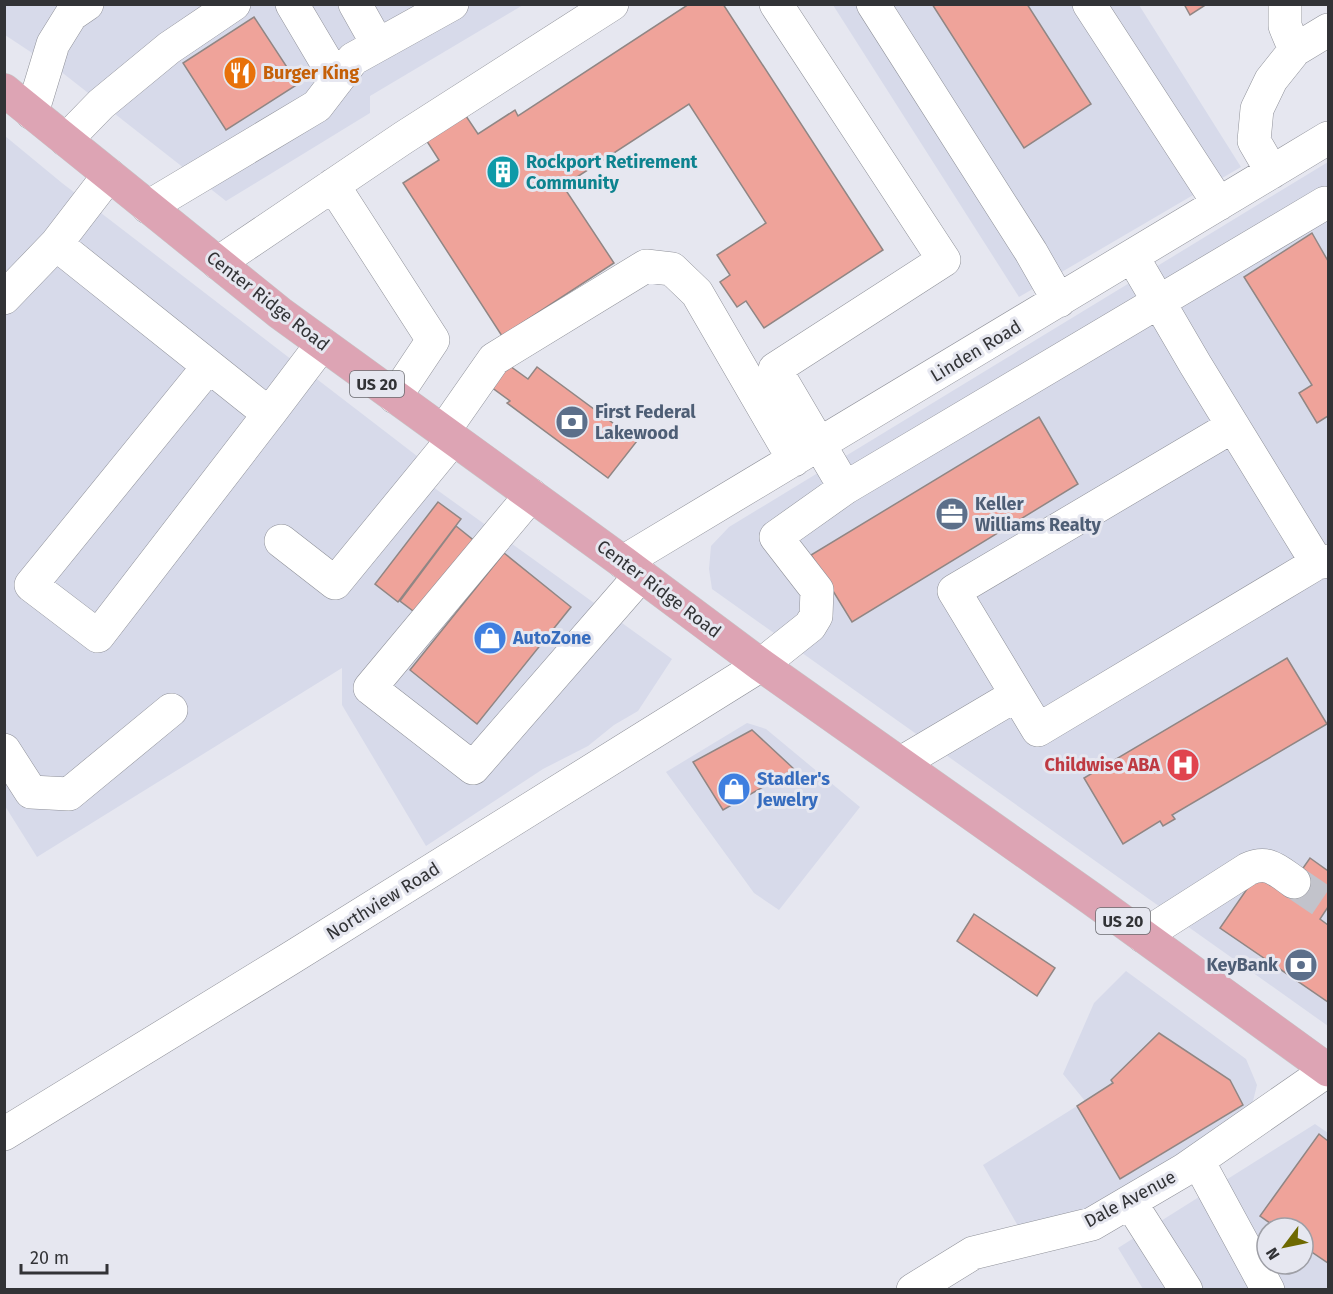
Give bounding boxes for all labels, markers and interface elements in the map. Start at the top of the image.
restaurant icon: Burger King [222,55,258,91]
place label: Burger King [263,62,359,84]
place label: Rockport Retirement Community [526,151,699,194]
building icon: Rockport Retirement Community [485,154,521,190]
street label: Center Ridge Road [202,246,334,356]
street label: Linden Road [927,315,1025,387]
road number: US 20 [350,371,404,397]
place label: First Federal Lakewood [595,401,696,444]
bank icon: First Federal Lakewood [554,404,590,440]
place label: Keller Williams Realty [975,493,1102,536]
office icon: Keller Williams Realty [934,496,970,532]
street label: Center Ridge Road [593,535,725,643]
shop icon: AutoZone [472,620,508,656]
place label: AutoZone [512,627,591,649]
hospital icon: Childwise ABA [1165,747,1201,783]
place label: Childwise ABA [1045,754,1160,776]
place label: Stadler's Jewelry [756,768,830,811]
shop icon: Stadler's Jewelry [716,771,752,807]
street label: Northview Road [322,857,444,945]
road number: US 20 [1096,908,1150,934]
bank icon: KeyBank [1283,947,1319,983]
place label: KeyBank [1207,954,1279,976]
street label: Dale Avenue [1080,1166,1180,1232]
north arrow [1255,1216,1315,1276]
scale bar [21,1237,106,1275]
text: N [1262,1244,1284,1263]
text: 20 m [30,1247,69,1269]

